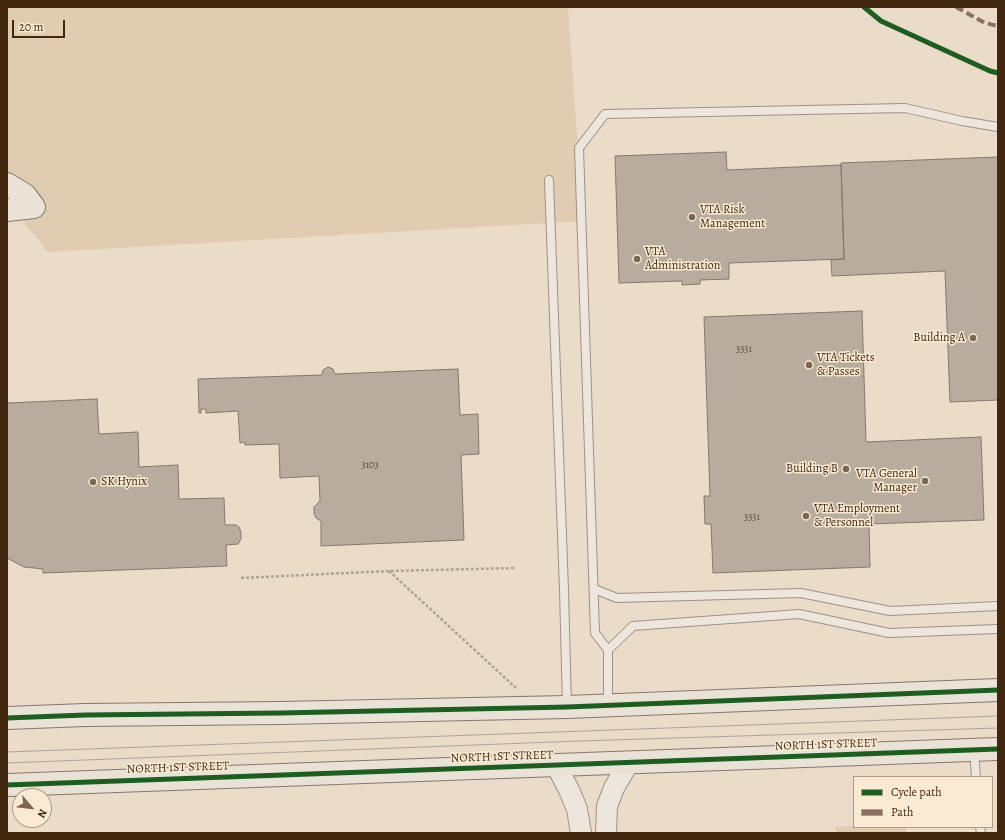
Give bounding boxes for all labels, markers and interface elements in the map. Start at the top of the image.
scale bar [14,12,67,38]
text: 20 m [19,19,43,35]
place label: VTA Risk Management [700,203,765,231]
marker: VTA Risk Management [687,212,697,222]
place label: VTA Administration [645,245,720,273]
marker: VTA Administration [632,254,642,264]
place label: Building A [913,331,965,345]
marker: Building A [968,333,978,343]
house number: 3331 [736,344,752,356]
place label: VTA Tickets & Passes [817,351,875,379]
marker: VTA Tickets & Passes [804,360,814,370]
house number: 3103 [361,460,379,472]
place label: Building B [786,462,838,476]
marker: Building B [841,464,851,474]
place label: VTA General Manager [856,467,917,495]
place label: SK Hynix [101,475,147,489]
marker: VTA General Manager [920,476,930,486]
marker: SK Hynix [88,477,98,487]
place label: VTA Employment & Personnel [814,502,900,530]
marker: VTA Employment & Personnel [801,511,811,521]
house number: 3331 [744,512,760,524]
street label: NORTH 1ST STREET [774,736,878,754]
street label: NORTH 1ST STREET [450,748,554,766]
street label: NORTH 1ST STREET [126,759,230,777]
legend [853,776,993,828]
text: Cycle path [891,784,942,800]
north arrow [12,788,52,828]
text: Path [891,804,913,820]
text: N [34,806,51,820]

